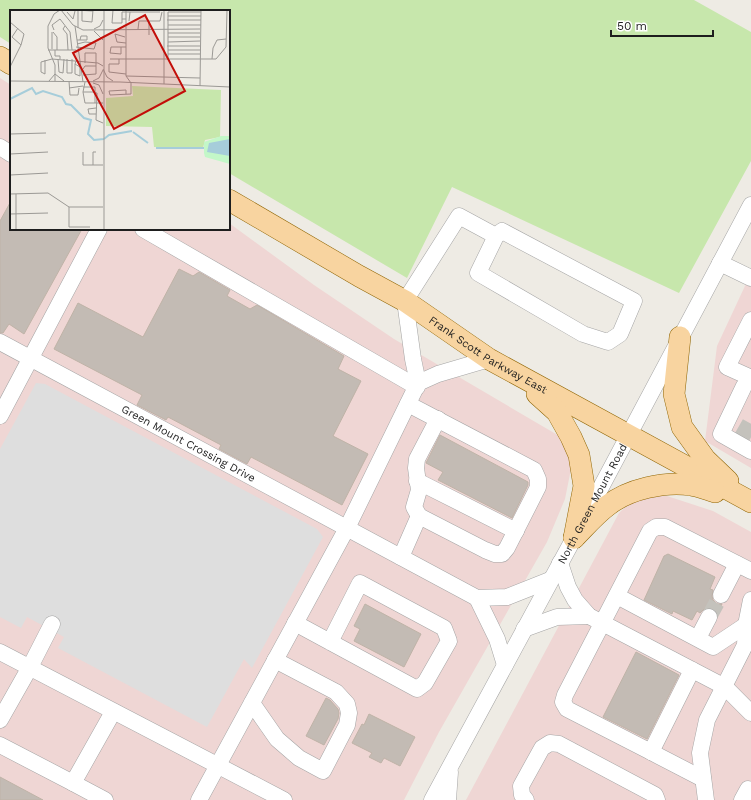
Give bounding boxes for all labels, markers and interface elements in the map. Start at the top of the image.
inset map [10,10,230,230]
scale bar [611,12,713,38]
text: 50 m [617,19,647,33]
street label: Frank Scott Parkway East [426,313,550,396]
street label: Green Mount Crossing Drive [119,402,258,484]
street label: North Green Mount Road [555,441,630,566]

